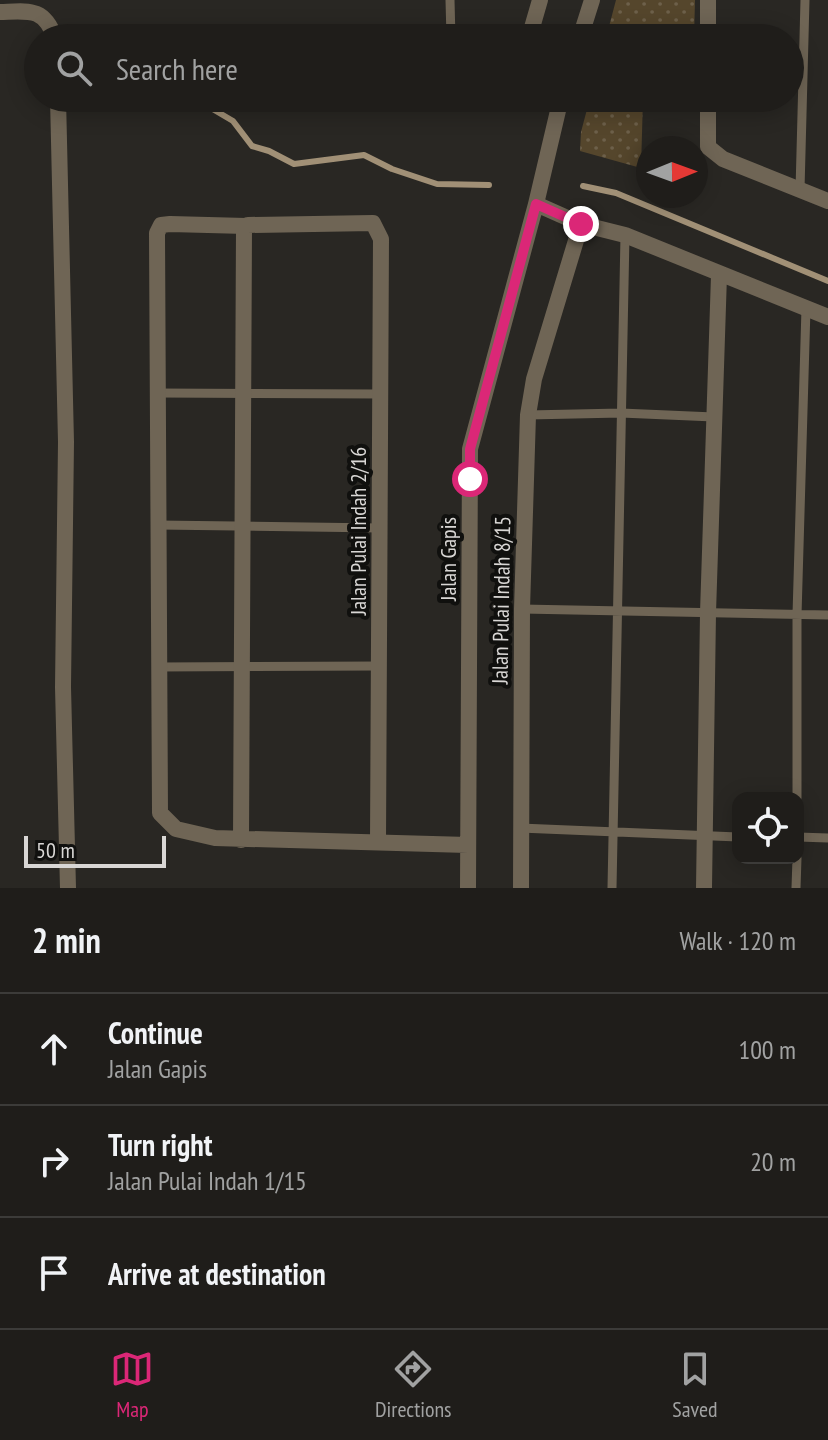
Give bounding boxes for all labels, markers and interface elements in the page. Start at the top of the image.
search box [24,24,804,112]
icon: search [52,46,96,90]
text: Search here [116,49,238,88]
north arrow [636,136,708,208]
route end [563,206,599,242]
street label: Jalan Pulai Indah 2/16 [344,447,372,616]
route start [452,461,488,497]
street label: Jalan Pulai Indah 8/15 [486,516,516,685]
street label: Jalan Gapis [434,517,462,602]
map controls [732,792,804,864]
button: locate [732,792,804,864]
scale bar [24,832,166,868]
text: 50 m [36,836,75,864]
text: 2 min [32,918,101,962]
text: Walk · 120 m [679,924,796,957]
text: Continue [108,1013,203,1052]
icon: ahead [32,1027,76,1071]
text: 100 m [738,1033,796,1066]
text: Jalan Gapis [108,1052,207,1085]
text: Turn right [108,1125,212,1164]
icon: right [32,1139,76,1183]
text: 20 m [750,1145,796,1178]
text: Jalan Pulai Indah 1/15 [108,1164,307,1197]
icon: arrive [32,1251,76,1295]
text: Arrive at destination [108,1254,326,1293]
tab: Map [110,1347,154,1423]
tab: Directions [375,1347,452,1423]
tab: Saved [672,1347,718,1423]

